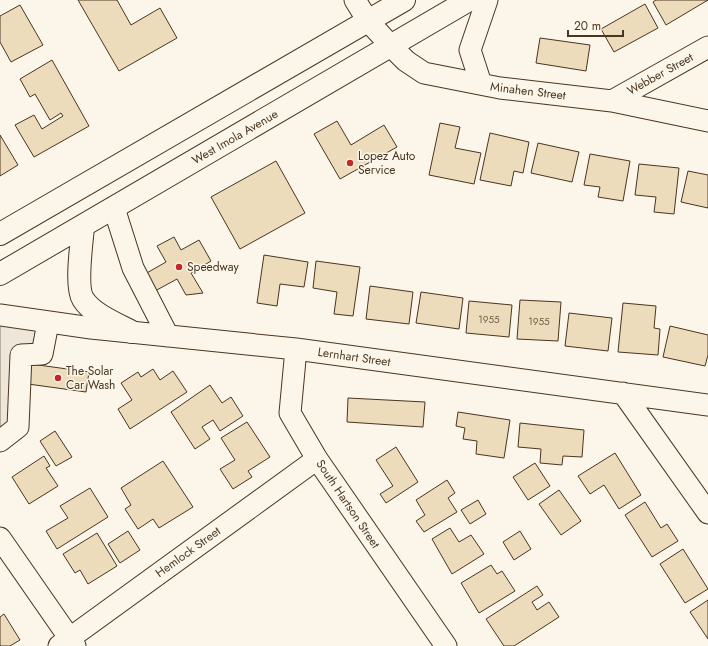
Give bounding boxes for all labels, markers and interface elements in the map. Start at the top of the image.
scale bar [568,12,623,38]
text: 20 m [574,17,601,35]
street label: Webber Street [624,48,697,100]
street label: Minahen Street [489,77,567,105]
street label: West Imola Avenue [189,105,281,169]
place label: Lopez Auto Service [358,147,416,179]
marker: Lopez Auto Service [345,158,355,168]
place label: Speedway [187,258,239,276]
marker: Speedway [174,262,184,272]
house number: 1955 [478,312,500,327]
house number: 1955 [528,314,550,329]
street label: Lernhart Street [316,343,392,371]
place label: The Solar Car Wash [66,362,115,394]
marker: The Solar Car Wash [53,373,63,383]
street label: South Hartson Street [312,456,384,552]
street label: Hemlock Street [152,522,224,582]

